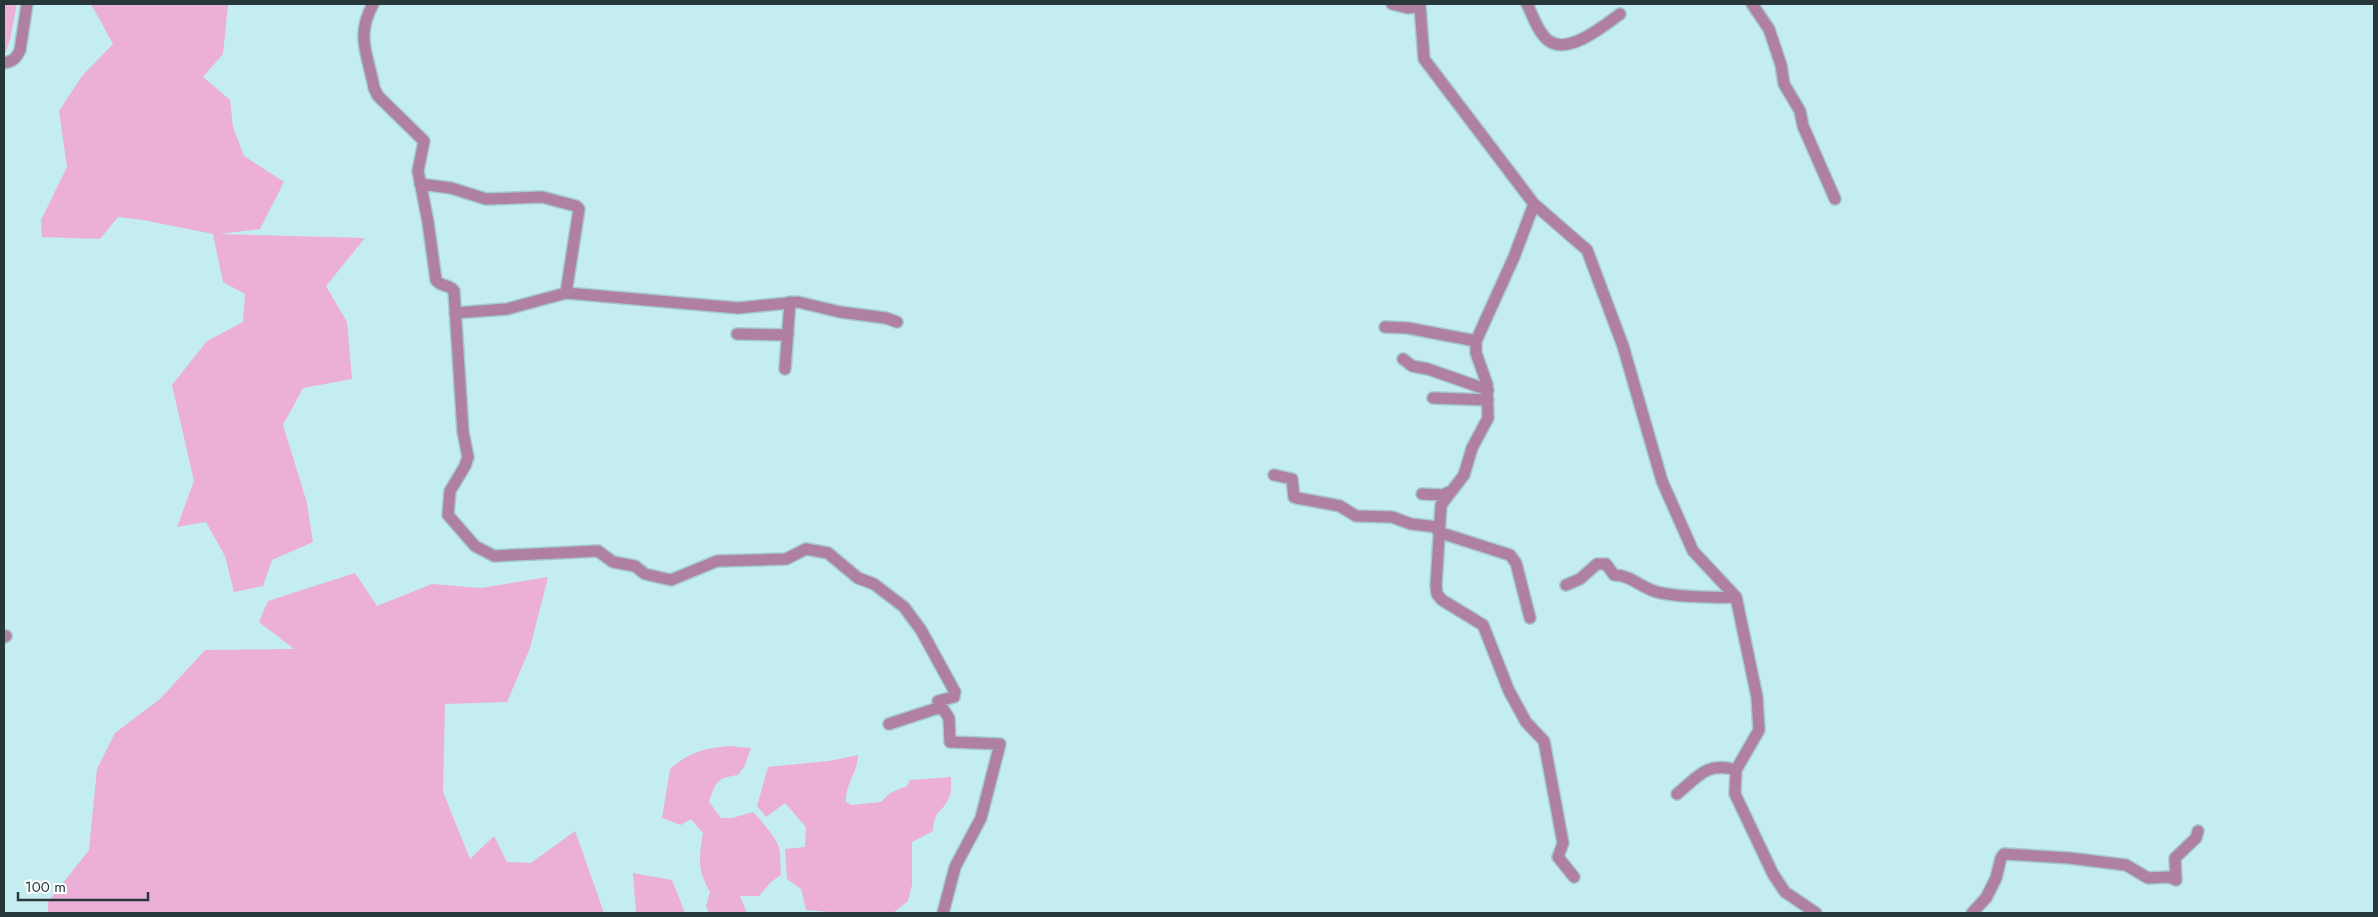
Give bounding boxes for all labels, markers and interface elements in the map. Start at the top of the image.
scale bar [18,870,148,902]
text: 100 m [25,876,66,898]

